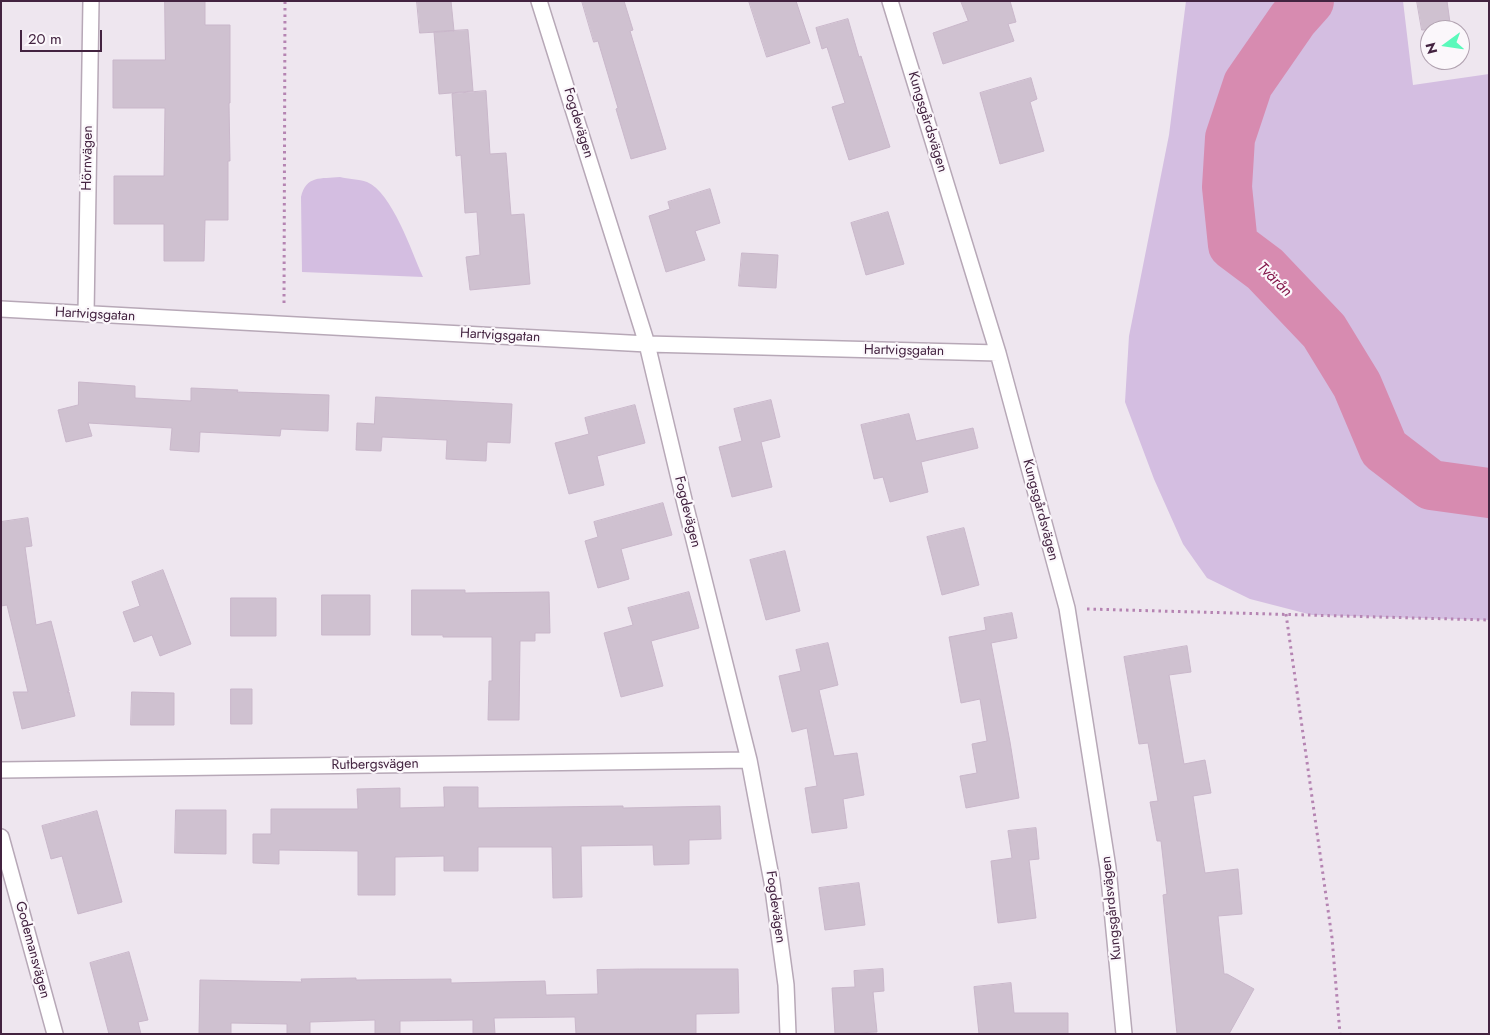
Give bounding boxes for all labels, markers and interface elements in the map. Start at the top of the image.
scale bar [22,20,105,52]
north arrow [1420,20,1470,70]
text: 20 m [28,28,62,50]
text: N [1420,41,1442,56]
street label: Kungsgårdsvägen [904,70,950,174]
street label: Fogdevägen [559,86,597,160]
street label: Hörnvägen [79,125,97,191]
water label: Tvärån [1253,259,1295,301]
street label: Hartvigsgatan [54,305,136,325]
street label: Hartvigsgatan [459,326,541,346]
street label: Hartvigsgatan [864,342,944,360]
street label: Kungsgårdsvägen [1018,457,1062,563]
street label: Fogdevägen [670,475,704,549]
street label: Rutbergsvägen [331,756,419,774]
street label: Kungsgårdsvägen [1098,855,1126,961]
street label: Fogdevägen [762,870,788,944]
street label: Godemansvägen [11,900,53,1000]

